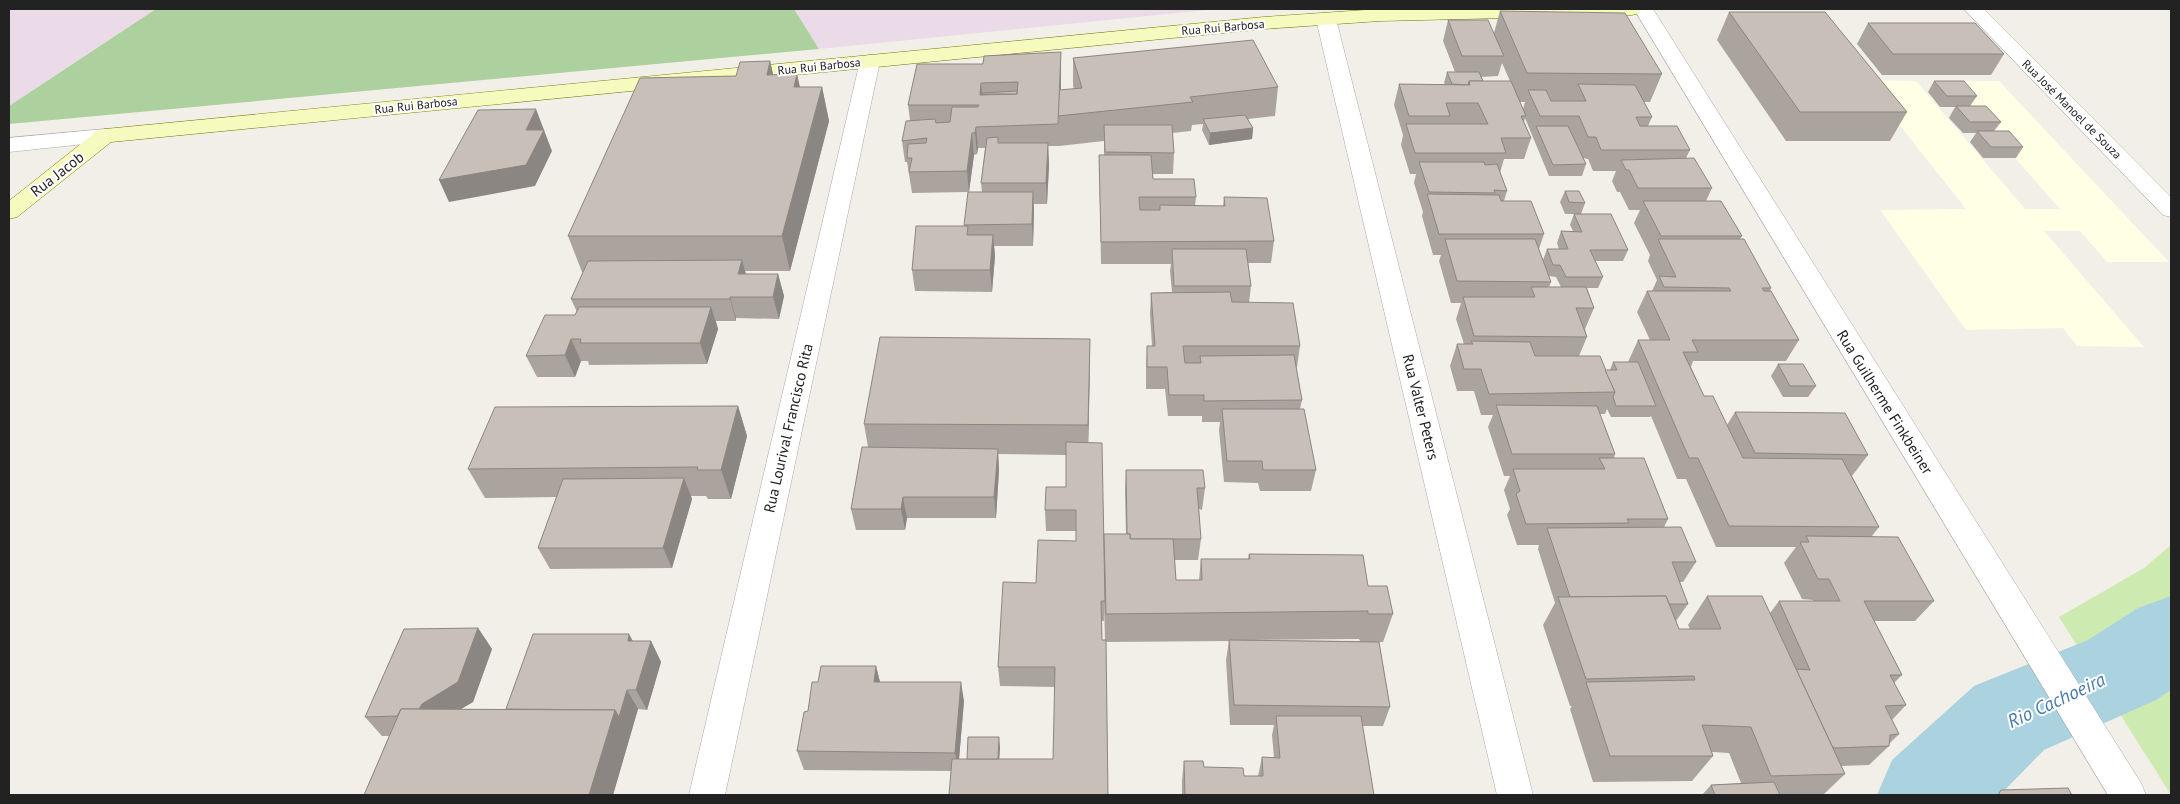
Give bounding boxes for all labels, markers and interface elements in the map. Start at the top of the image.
street label: Rua Rui Barbosa [1181,16,1265,38]
street label: Rua Rui Barbosa [777,54,861,78]
street label: Rua José Manoel de Souza [2019,56,2125,162]
street label: Rua Rui Barbosa [374,93,458,117]
street label: Rua Jacob [26,147,88,201]
street label: Rua Guilherme Finkbeiner [1833,326,1937,478]
street label: Rua Lourival Francisco Rita [759,342,817,514]
street label: Rua Valter Peters [1399,352,1443,462]
water label: Rio Cachoeira [2003,667,2110,733]

